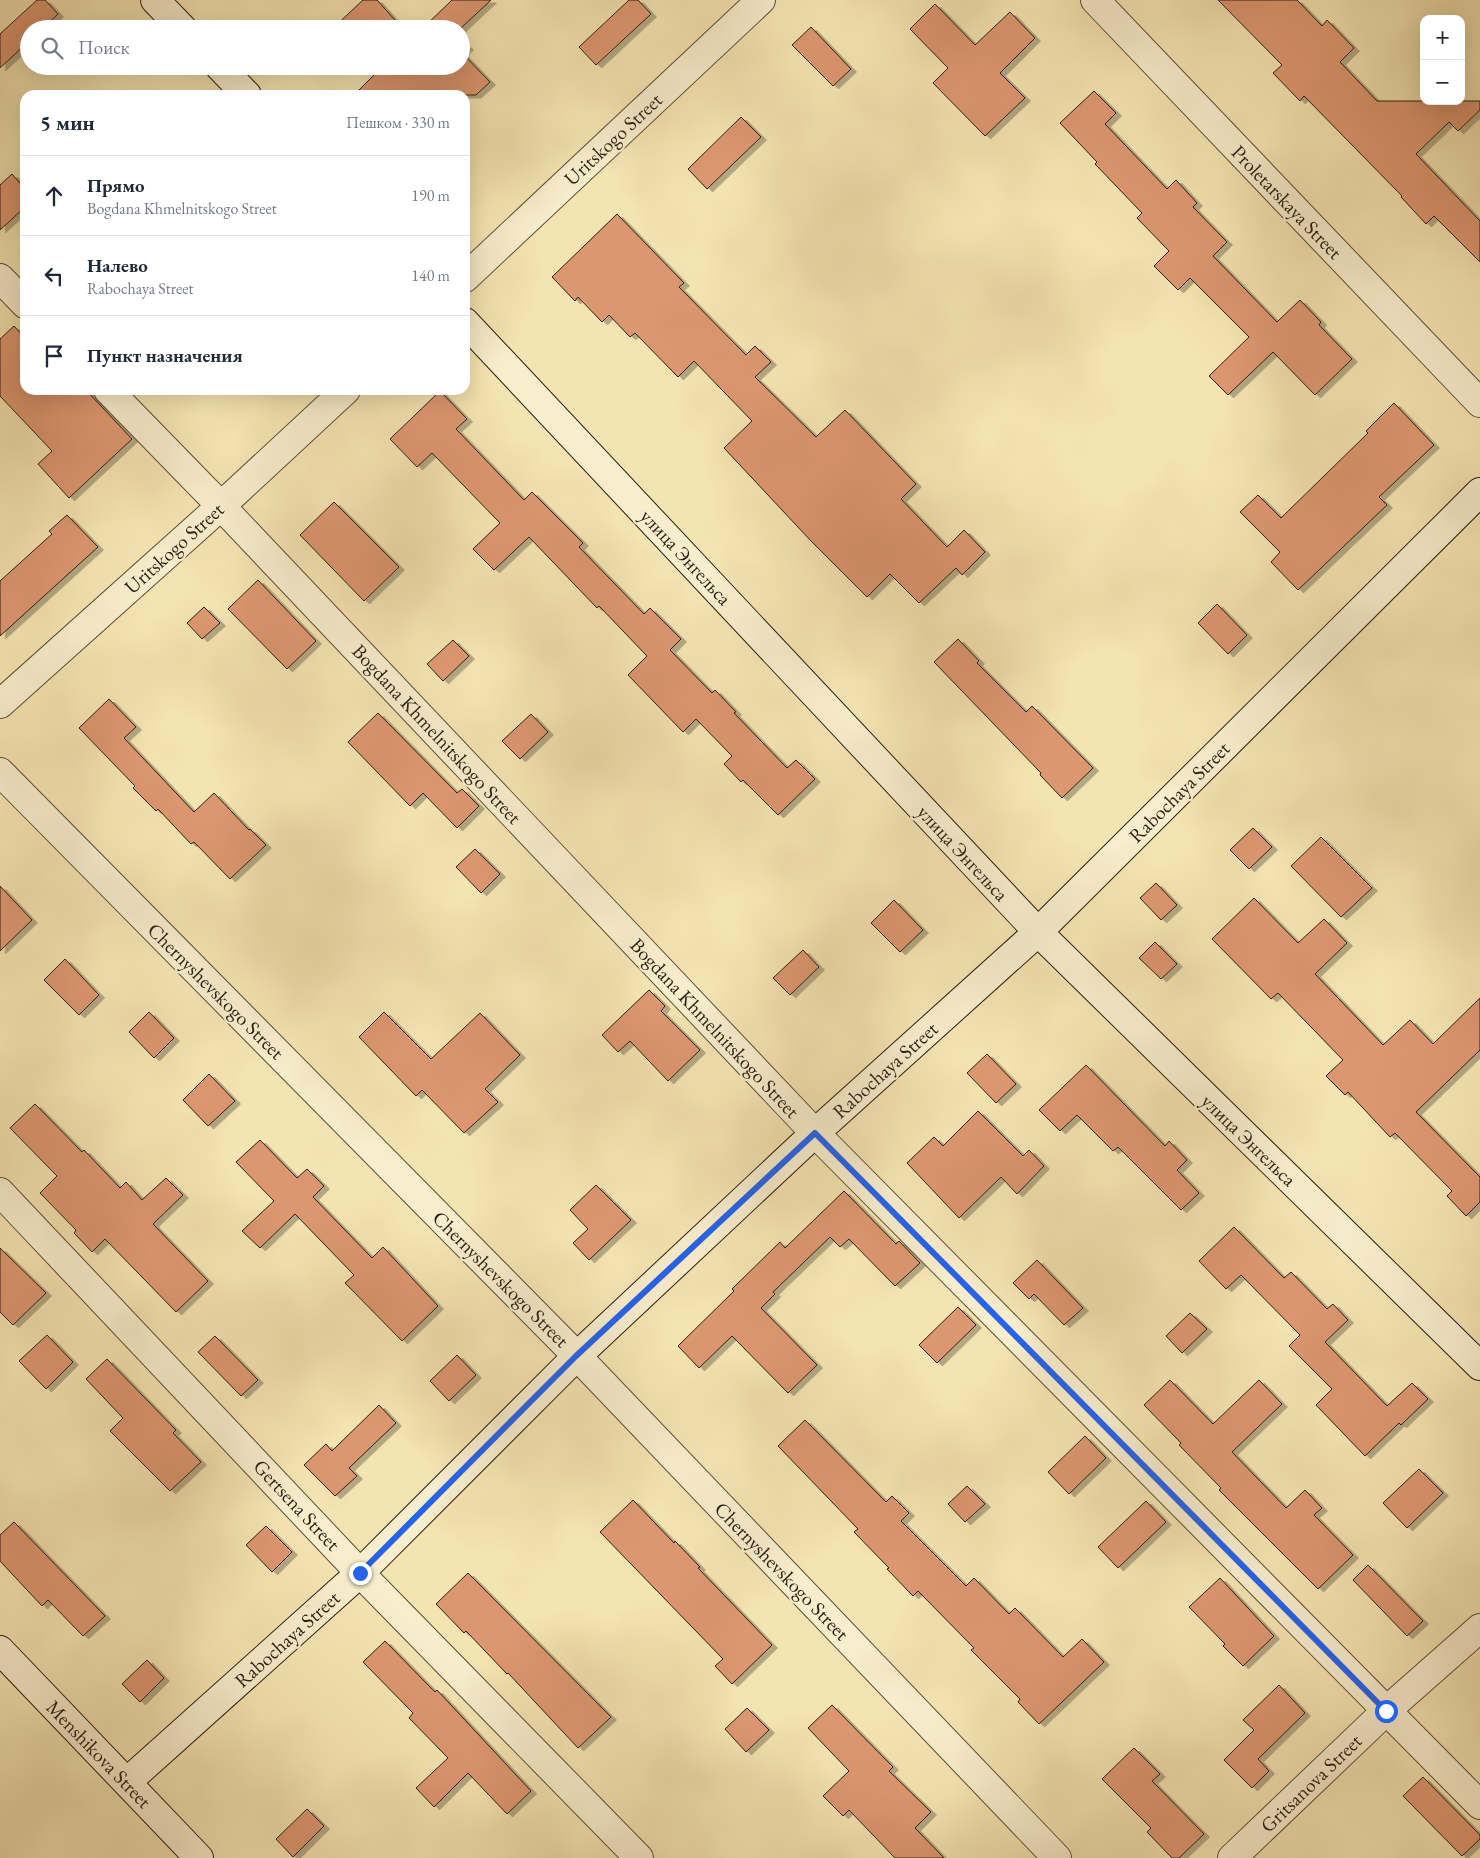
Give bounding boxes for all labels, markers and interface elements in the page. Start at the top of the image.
map controls [1420,15,1465,105]
button: + [1420,15,1465,60]
search box [20,20,470,75]
icon: search [38,34,66,62]
text: Поиск [78,35,130,60]
button: − [1420,60,1465,105]
street label: Uritskogo Street [558,86,668,191]
text: 5 мин [40,109,95,136]
text: Пешком · 330 m [346,112,450,133]
street label: Proletarskaya Street [1226,139,1349,265]
text: Прямо [87,173,145,198]
icon: ahead [40,182,68,210]
text: 190 m [411,185,450,206]
text: Bogdana Khmelnitskogo Street [87,198,277,219]
text: Налево [87,253,148,278]
icon: left [40,262,68,290]
text: 140 m [411,265,450,286]
text: Rabochaya Street [87,278,193,299]
icon: arrive [40,342,68,370]
text: Пункт назначения [87,343,243,368]
street label: Uritskogo Street [119,496,230,599]
street label: улица Энгельса [635,503,737,611]
street label: Bogdana Khmelnitskogo Street [347,638,528,830]
street label: Rabochaya Street [1123,735,1236,848]
street label: улица Энгельса [912,799,1014,907]
street label: Chernyshevskogo Street [142,917,290,1065]
street label: Bogdana Khmelnitskogo Street [625,932,806,1124]
street label: Rabochaya Street [827,1015,944,1124]
street label: улица Энгельса [1196,1088,1302,1192]
street label: Chernyshevskogo Street [427,1205,575,1353]
street label: Gertsena Street [248,1454,347,1557]
street label: Chernyshevskogo Street [709,1496,855,1646]
route end [349,1562,372,1585]
street label: Rabochaya Street [229,1584,346,1693]
street label: Menshikova Street [41,1694,158,1814]
route start [1375,1700,1398,1723]
street label: Gritsanova Street [1255,1728,1368,1838]

